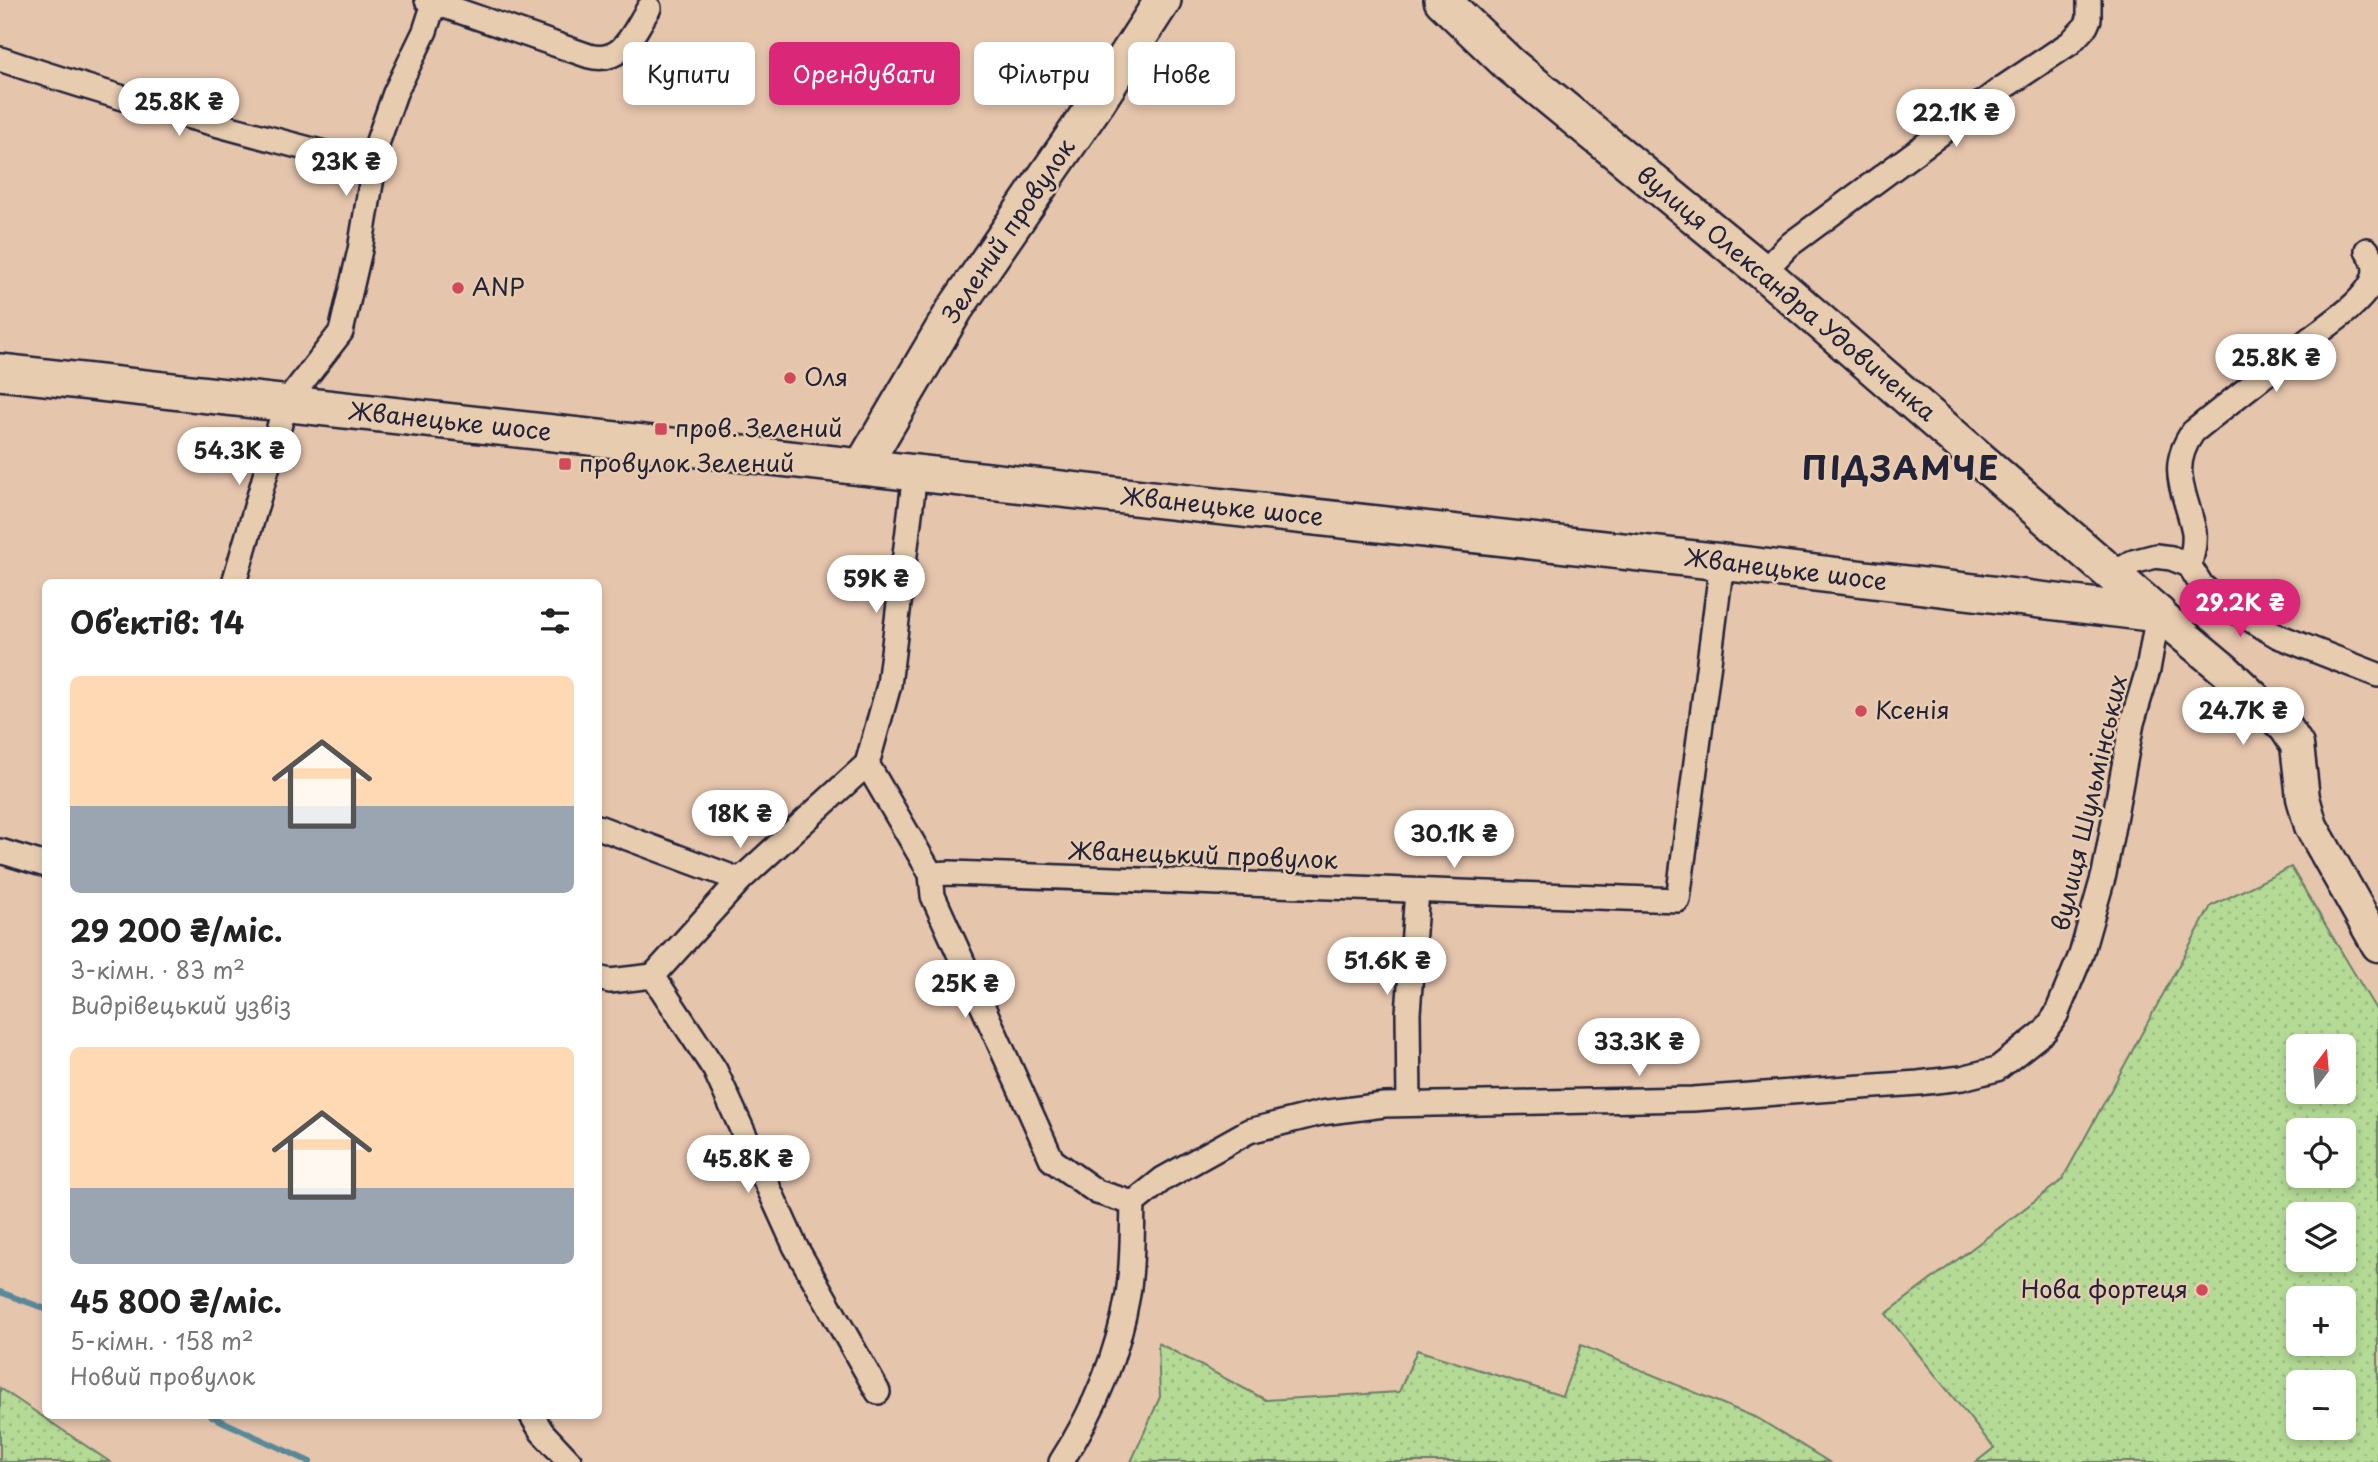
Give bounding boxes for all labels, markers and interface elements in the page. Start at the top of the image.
chip: Купити [623,42,755,105]
chip: Орендувати [769,42,960,105]
chip: Фільтри [974,42,1114,105]
chip: Нове [1128,42,1235,105]
pin: 25.8K ₴ [114,78,244,138]
text: 25.8K ₴ [134,83,224,118]
pin: 22.1K ₴ [1891,90,2021,149]
text: 22.1K ₴ [1912,94,2000,129]
street label: Зелений провулок [932,130,1083,329]
pin: 23K ₴ [297,138,395,198]
text: 23K ₴ [311,143,381,178]
street label: вулиця Олександра Удовиченка [1630,156,1945,429]
place label: ANP [472,268,525,304]
marker: ANP [450,280,466,296]
pin: 25.8K ₴ [2211,334,2341,394]
text: 25.8K ₴ [2231,339,2321,374]
place label: Оля [804,358,848,394]
marker: Оля [782,370,798,386]
street label: Жванецьке шосе [347,391,553,449]
place label: пров. Зелений [675,409,842,445]
marker: пров. Зелений [653,421,669,437]
pin: 54.3K ₴ [174,428,304,487]
text: 54.3K ₴ [193,432,285,467]
district label: ПІДЗАМЧЕ [1802,443,2000,491]
place label: провулок Зелений [579,444,794,480]
marker: провулок Зелений [557,456,573,472]
street label: Жванецьке шосе [1119,476,1325,534]
street label: Жванецьке шосе [1683,538,1889,598]
pin: 59K ₴ [827,556,925,615]
text: 59K ₴ [843,560,909,595]
pin: 29.2K ₴ [2175,580,2305,639]
text: 29.2K ₴ [2195,584,2285,619]
text: Об’єктів: 14 [70,599,244,644]
icon: filters [536,602,574,640]
street label: вулиця Шульмінських [2041,671,2135,934]
pin: 24.7K ₴ [2178,688,2308,747]
place label: Ксенія [1875,691,1950,727]
text: 24.7K ₴ [2198,692,2288,727]
marker: Ксенія [1853,703,1869,719]
icon: home [259,721,385,847]
pin: 18K ₴ [691,790,789,850]
text: 18K ₴ [708,795,772,830]
pin: 30.1K ₴ [1389,810,1519,870]
text: 30.1K ₴ [1410,815,1498,850]
street label: Жванецький провулок [1068,831,1339,877]
text: 29 200 ₴/міс. [70,907,282,952]
pin: 51.6K ₴ [1322,937,1452,997]
text: 51.6K ₴ [1343,942,1431,977]
text: 3-кімн. · 83 m² [70,952,245,987]
pin: 25K ₴ [916,960,1014,1020]
text: 25K ₴ [931,965,999,1000]
text: Видрівецький узвіз [70,987,291,1022]
pin: 33.3K ₴ [1574,1018,1704,1078]
text: 33.3K ₴ [1594,1023,1684,1058]
north arrow [2286,1034,2356,1104]
map controls [2286,1034,2356,1440]
icon: home [259,1092,385,1218]
button: locate [2286,1118,2356,1188]
pin: 45.8K ₴ [683,1136,813,1195]
text: 45.8K ₴ [703,1140,793,1175]
button: layers [2286,1202,2356,1272]
place label: Нова фортеця [2021,1270,2188,1306]
text: 45 800 ₴/міс. [70,1278,282,1323]
marker: Нова фортеця [2194,1282,2210,1298]
button: + [2286,1286,2356,1356]
text: 5-кімн. · 158 m² [70,1323,254,1358]
text: Новий провулок [70,1358,255,1393]
button: − [2286,1370,2356,1440]

